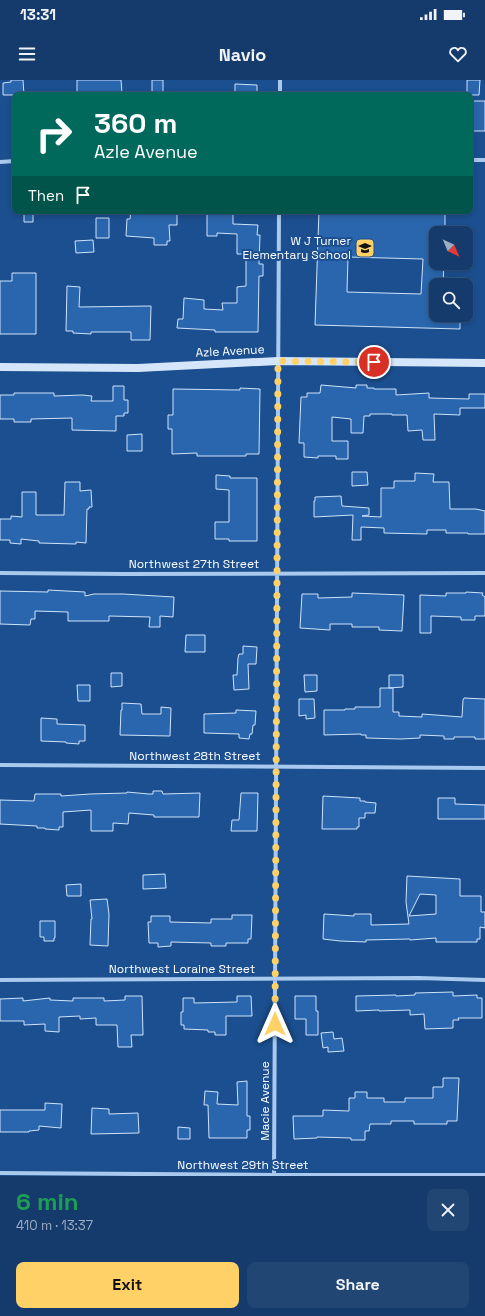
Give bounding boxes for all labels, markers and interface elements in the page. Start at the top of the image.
text: 13:31 [20,5,56,24]
icon: menu [16,43,38,65]
text: Navio [219,43,266,66]
icon: heart [447,43,469,65]
text: 360 m [94,105,178,141]
icon: right [28,108,80,160]
text: Azle Avenue [94,140,198,163]
icon: arrive [72,184,94,206]
text: Then [28,186,64,205]
north arrow [429,226,473,270]
map controls [429,226,473,322]
place label: W J Turner Elementary School [243,233,351,263]
school or university icon: W J Turner Elementary School [354,237,376,259]
button: search [429,278,473,322]
street label: Azle Avenue [195,341,265,361]
pin [357,345,391,379]
icon: arrive [363,351,385,373]
street label: Northwest 27th Street [129,556,259,572]
street label: Northwest 28th Street [129,748,261,764]
street label: Northwest Loraine Street [109,961,255,977]
position arrow [254,1003,296,1045]
street label: Macie Avenue [257,1061,273,1141]
street label: Northwest 29th Street [177,1157,309,1173]
text: 6 min [16,1186,79,1217]
button: close [427,1189,469,1231]
text: 410 m · 13:37 [16,1217,93,1234]
button: Exit [16,1262,239,1308]
button: Share [247,1262,469,1308]

